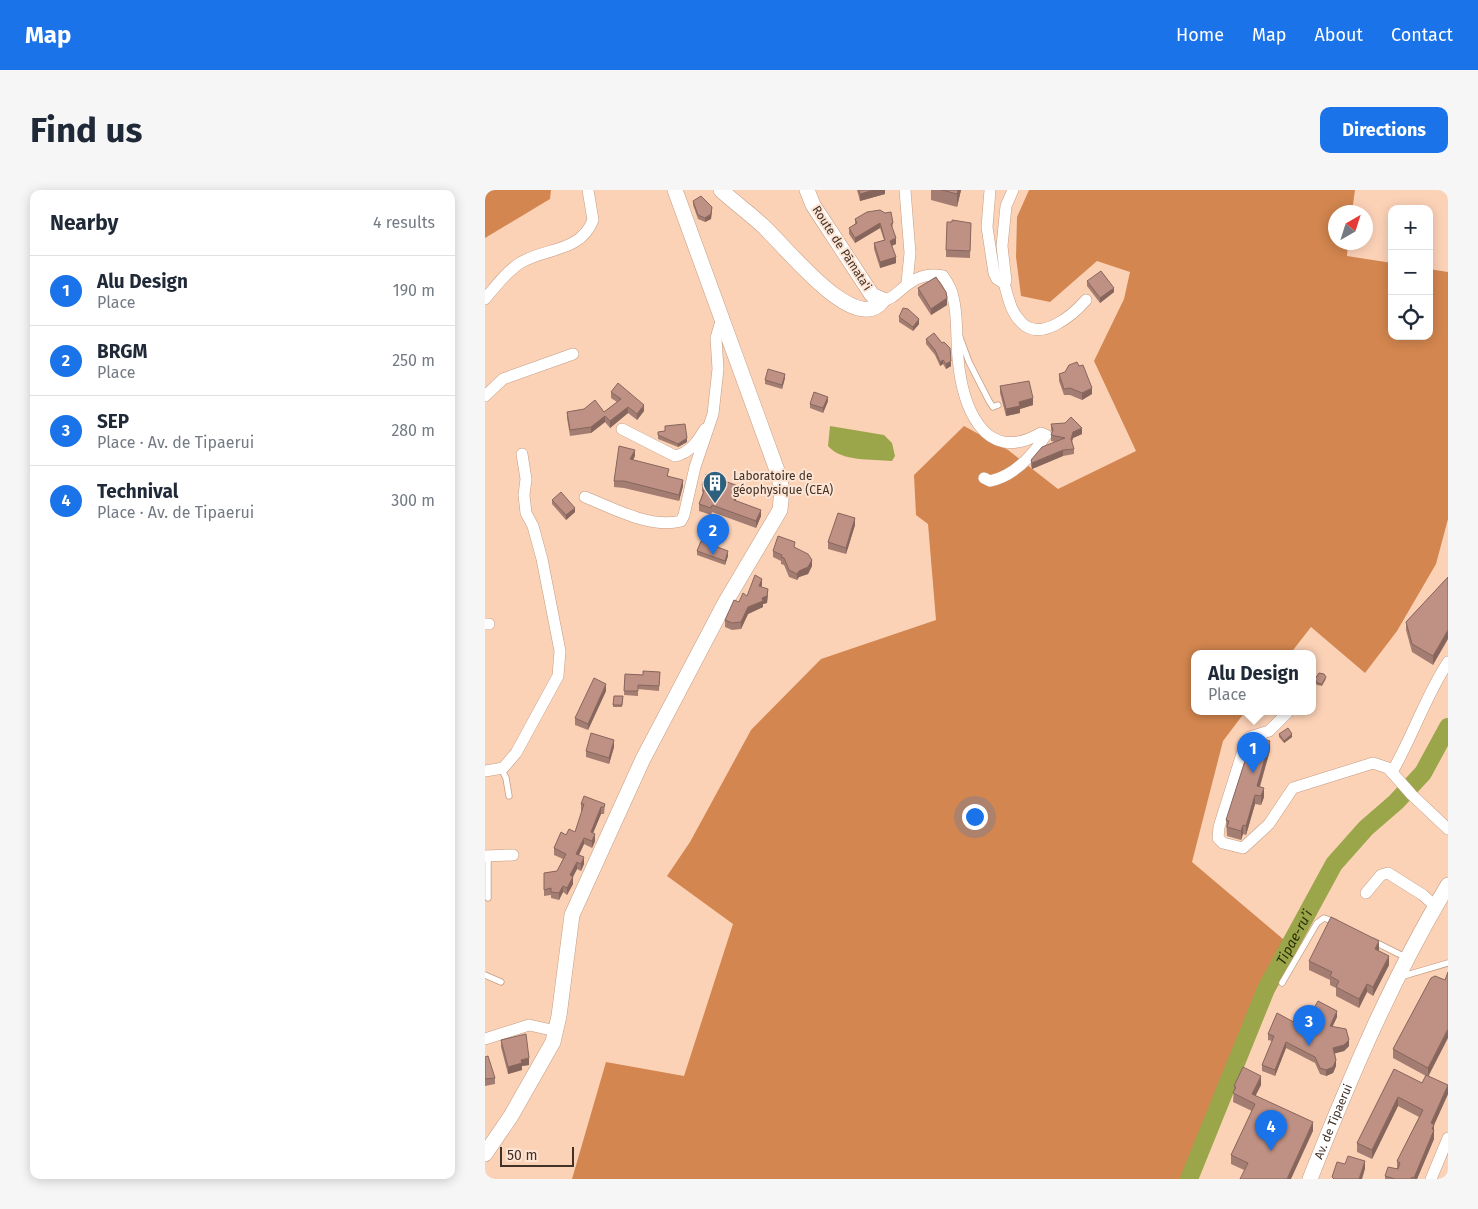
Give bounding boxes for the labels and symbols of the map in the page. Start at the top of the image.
street label: Route de Pāmata'i [809,203,875,293]
north arrow [1328,205,1373,250]
place label: Laboratoire de géophysique (CEA) [733,469,833,497]
building icon: Laboratoire de géophysique (CEA) [702,470,728,504]
pin: 2 [697,514,729,555]
pin: 1 [1237,732,1269,773]
your location [962,804,988,830]
water label: Tipae-ru’i [1273,907,1317,968]
pin: 3 [1293,1005,1325,1046]
street label: Av. de Tipaerui [1312,1082,1355,1161]
pin: 4 [1255,1110,1287,1151]
scale bar [500,1144,574,1167]

